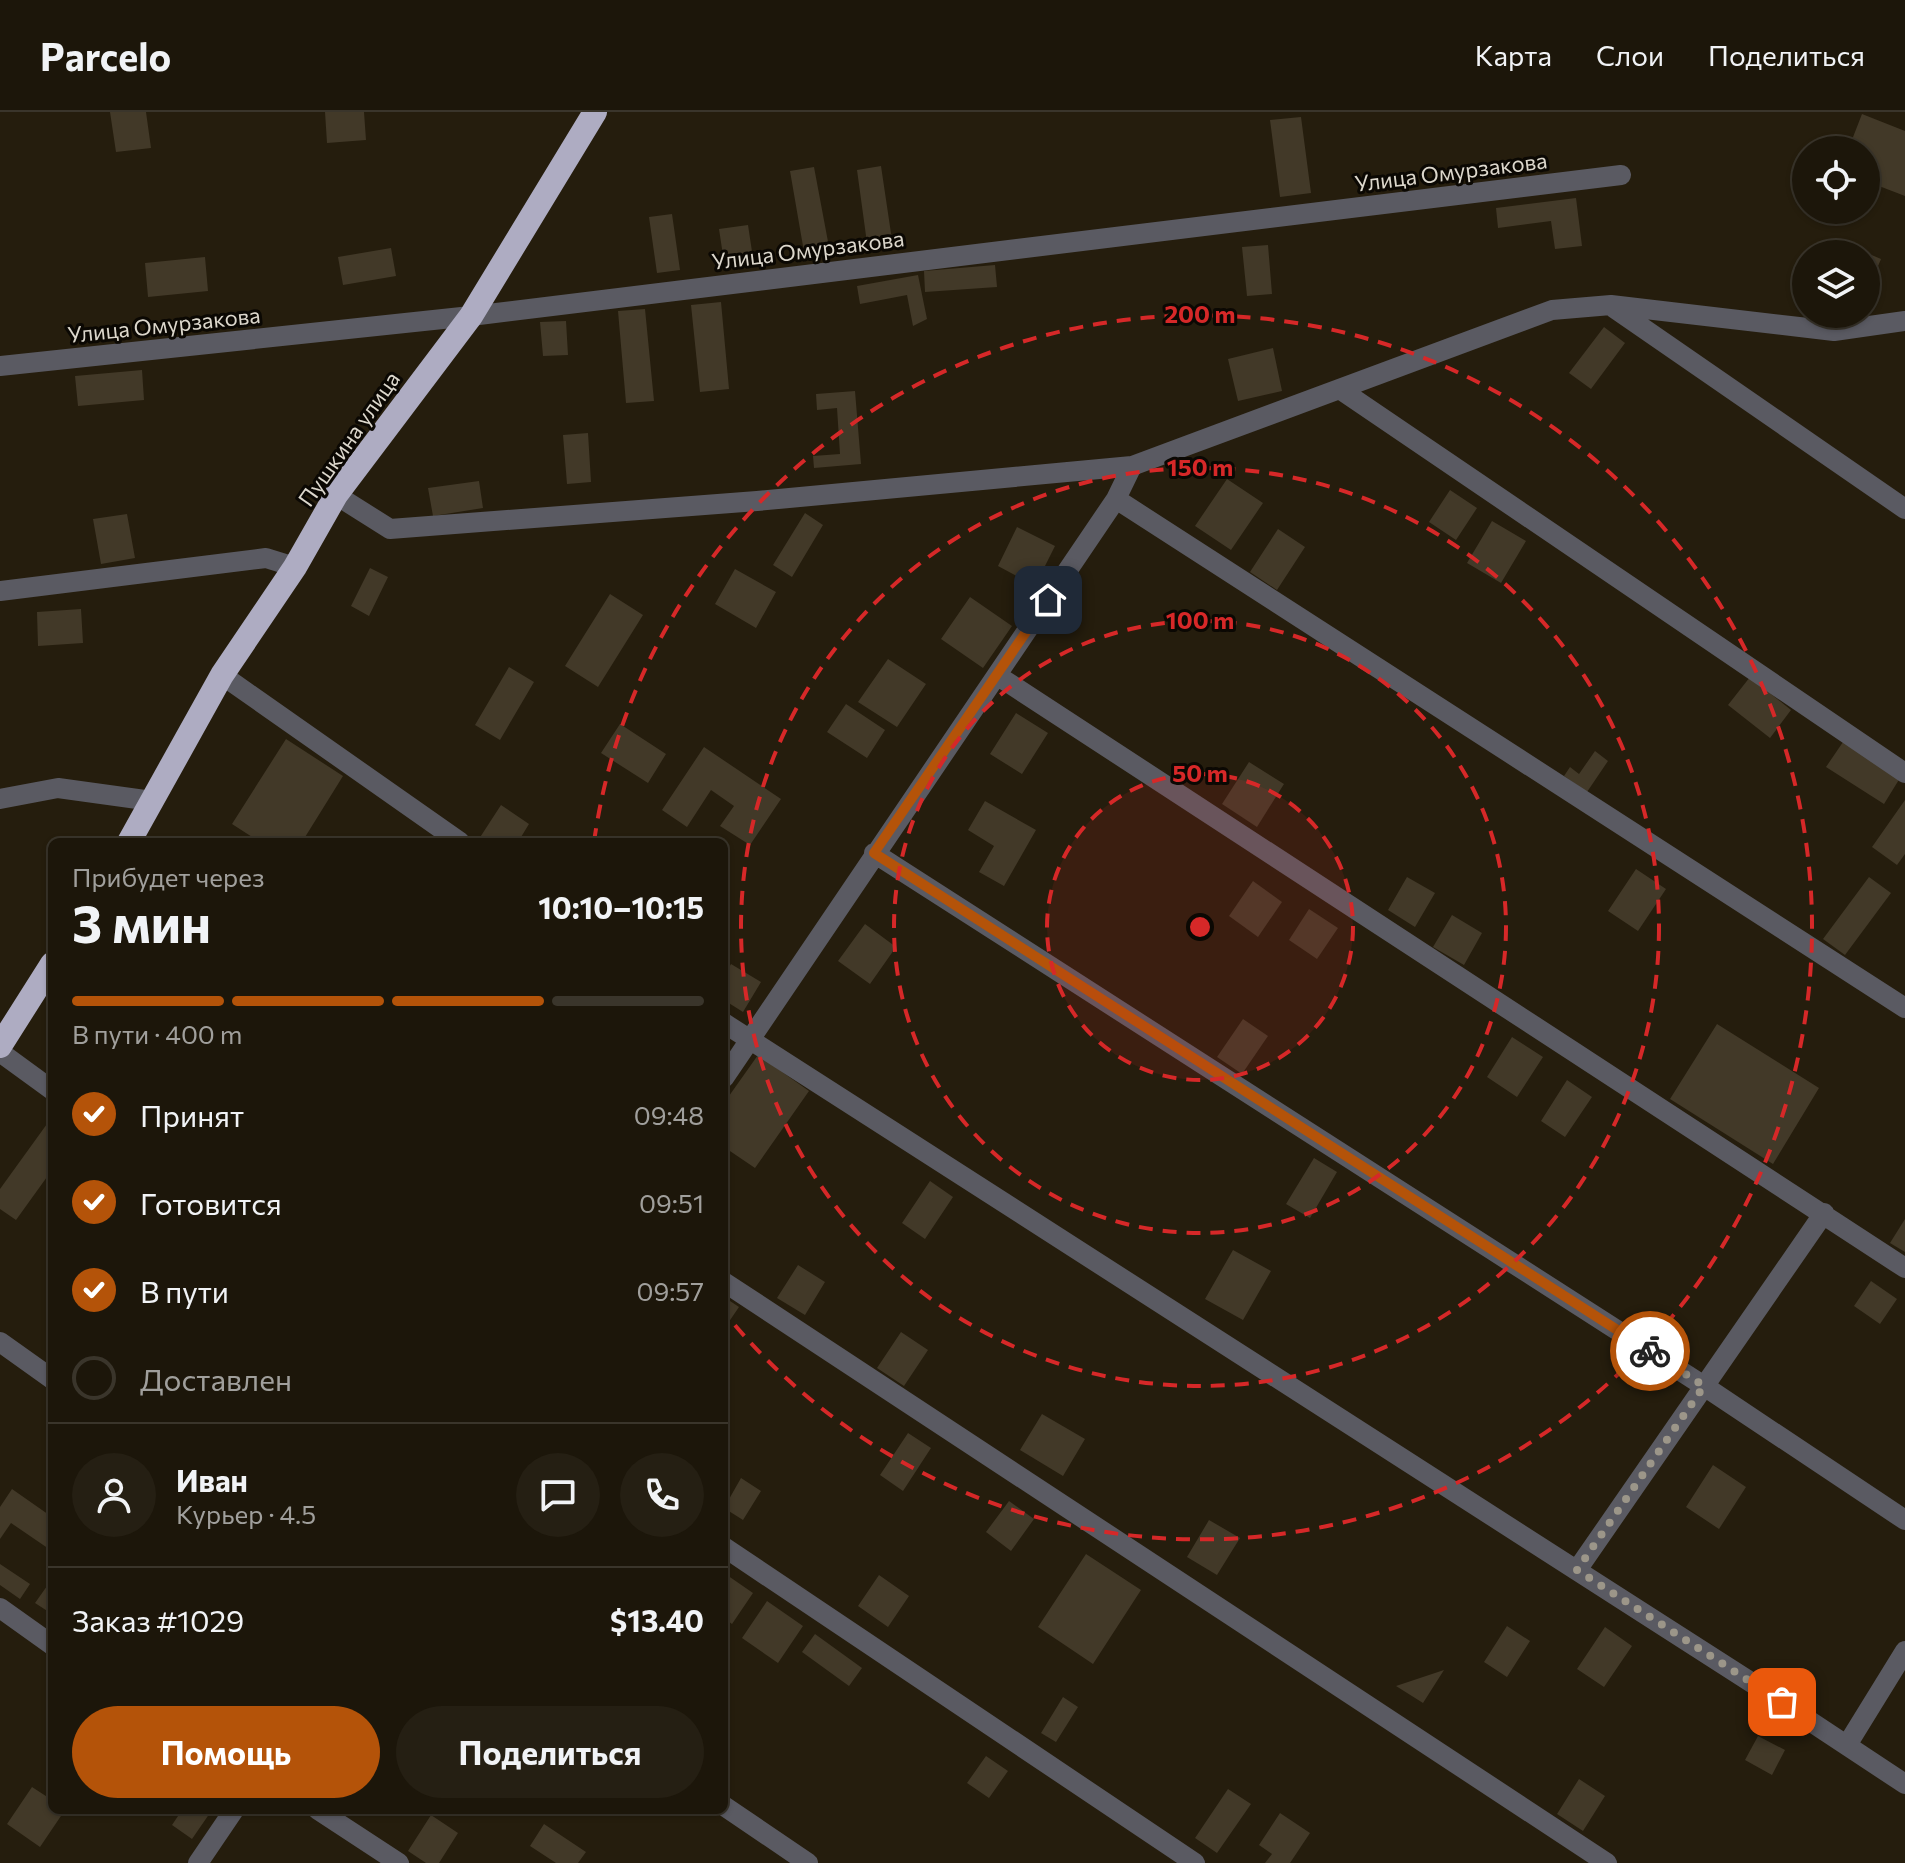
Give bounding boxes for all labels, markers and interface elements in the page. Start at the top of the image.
text: Parcelo [40,32,171,79]
text: Карта [1475,38,1552,72]
text: Слои [1596,38,1664,72]
text: Поделиться [1708,38,1865,72]
map controls [1792,136,1880,328]
button: locate [1792,136,1880,224]
street label: Улица Омурзакова [1353,146,1549,197]
street label: Улица Омурзакова [710,224,906,275]
button: layers [1792,240,1880,328]
text: 200 m [1165,299,1235,328]
street label: Улица Омурзакова [66,301,262,348]
street label: Пушкина улица [292,366,405,511]
text: 150 m [1167,452,1233,481]
pin [1014,566,1082,634]
icon: home [1026,578,1070,622]
text: 100 m [1166,605,1234,634]
text: 50 m [1172,758,1228,787]
text: Прибудет через [72,861,265,892]
text: 10:10–10:15 [538,888,704,925]
text: 3 мин [72,890,211,954]
centre of rings [1186,913,1214,941]
text: В пути · 400 m [72,1018,242,1049]
icon: check [72,1092,116,1136]
text: Принят [140,1096,244,1133]
text: 09:48 [634,1099,704,1130]
icon: check [72,1180,116,1224]
text: Готовится [140,1184,282,1221]
text: 09:51 [639,1187,704,1218]
icon: check [72,1268,116,1312]
text: В пути [140,1272,229,1309]
text: 09:57 [636,1275,704,1306]
courier [1610,1311,1690,1391]
icon: bike [1628,1329,1672,1373]
text: Доставлен [140,1360,292,1397]
button: person [72,1453,156,1537]
button: chat [516,1453,600,1537]
button: phone [620,1453,704,1537]
text: Иван [176,1461,248,1498]
text: Курьер · 4.5 [176,1498,316,1529]
text: Заказ #1029 [72,1601,244,1638]
text: $13.40 [610,1601,704,1638]
pin [1748,1668,1816,1736]
icon: bag [1760,1680,1804,1724]
button: Помощь [72,1706,380,1798]
button: Поделиться [396,1706,704,1798]

